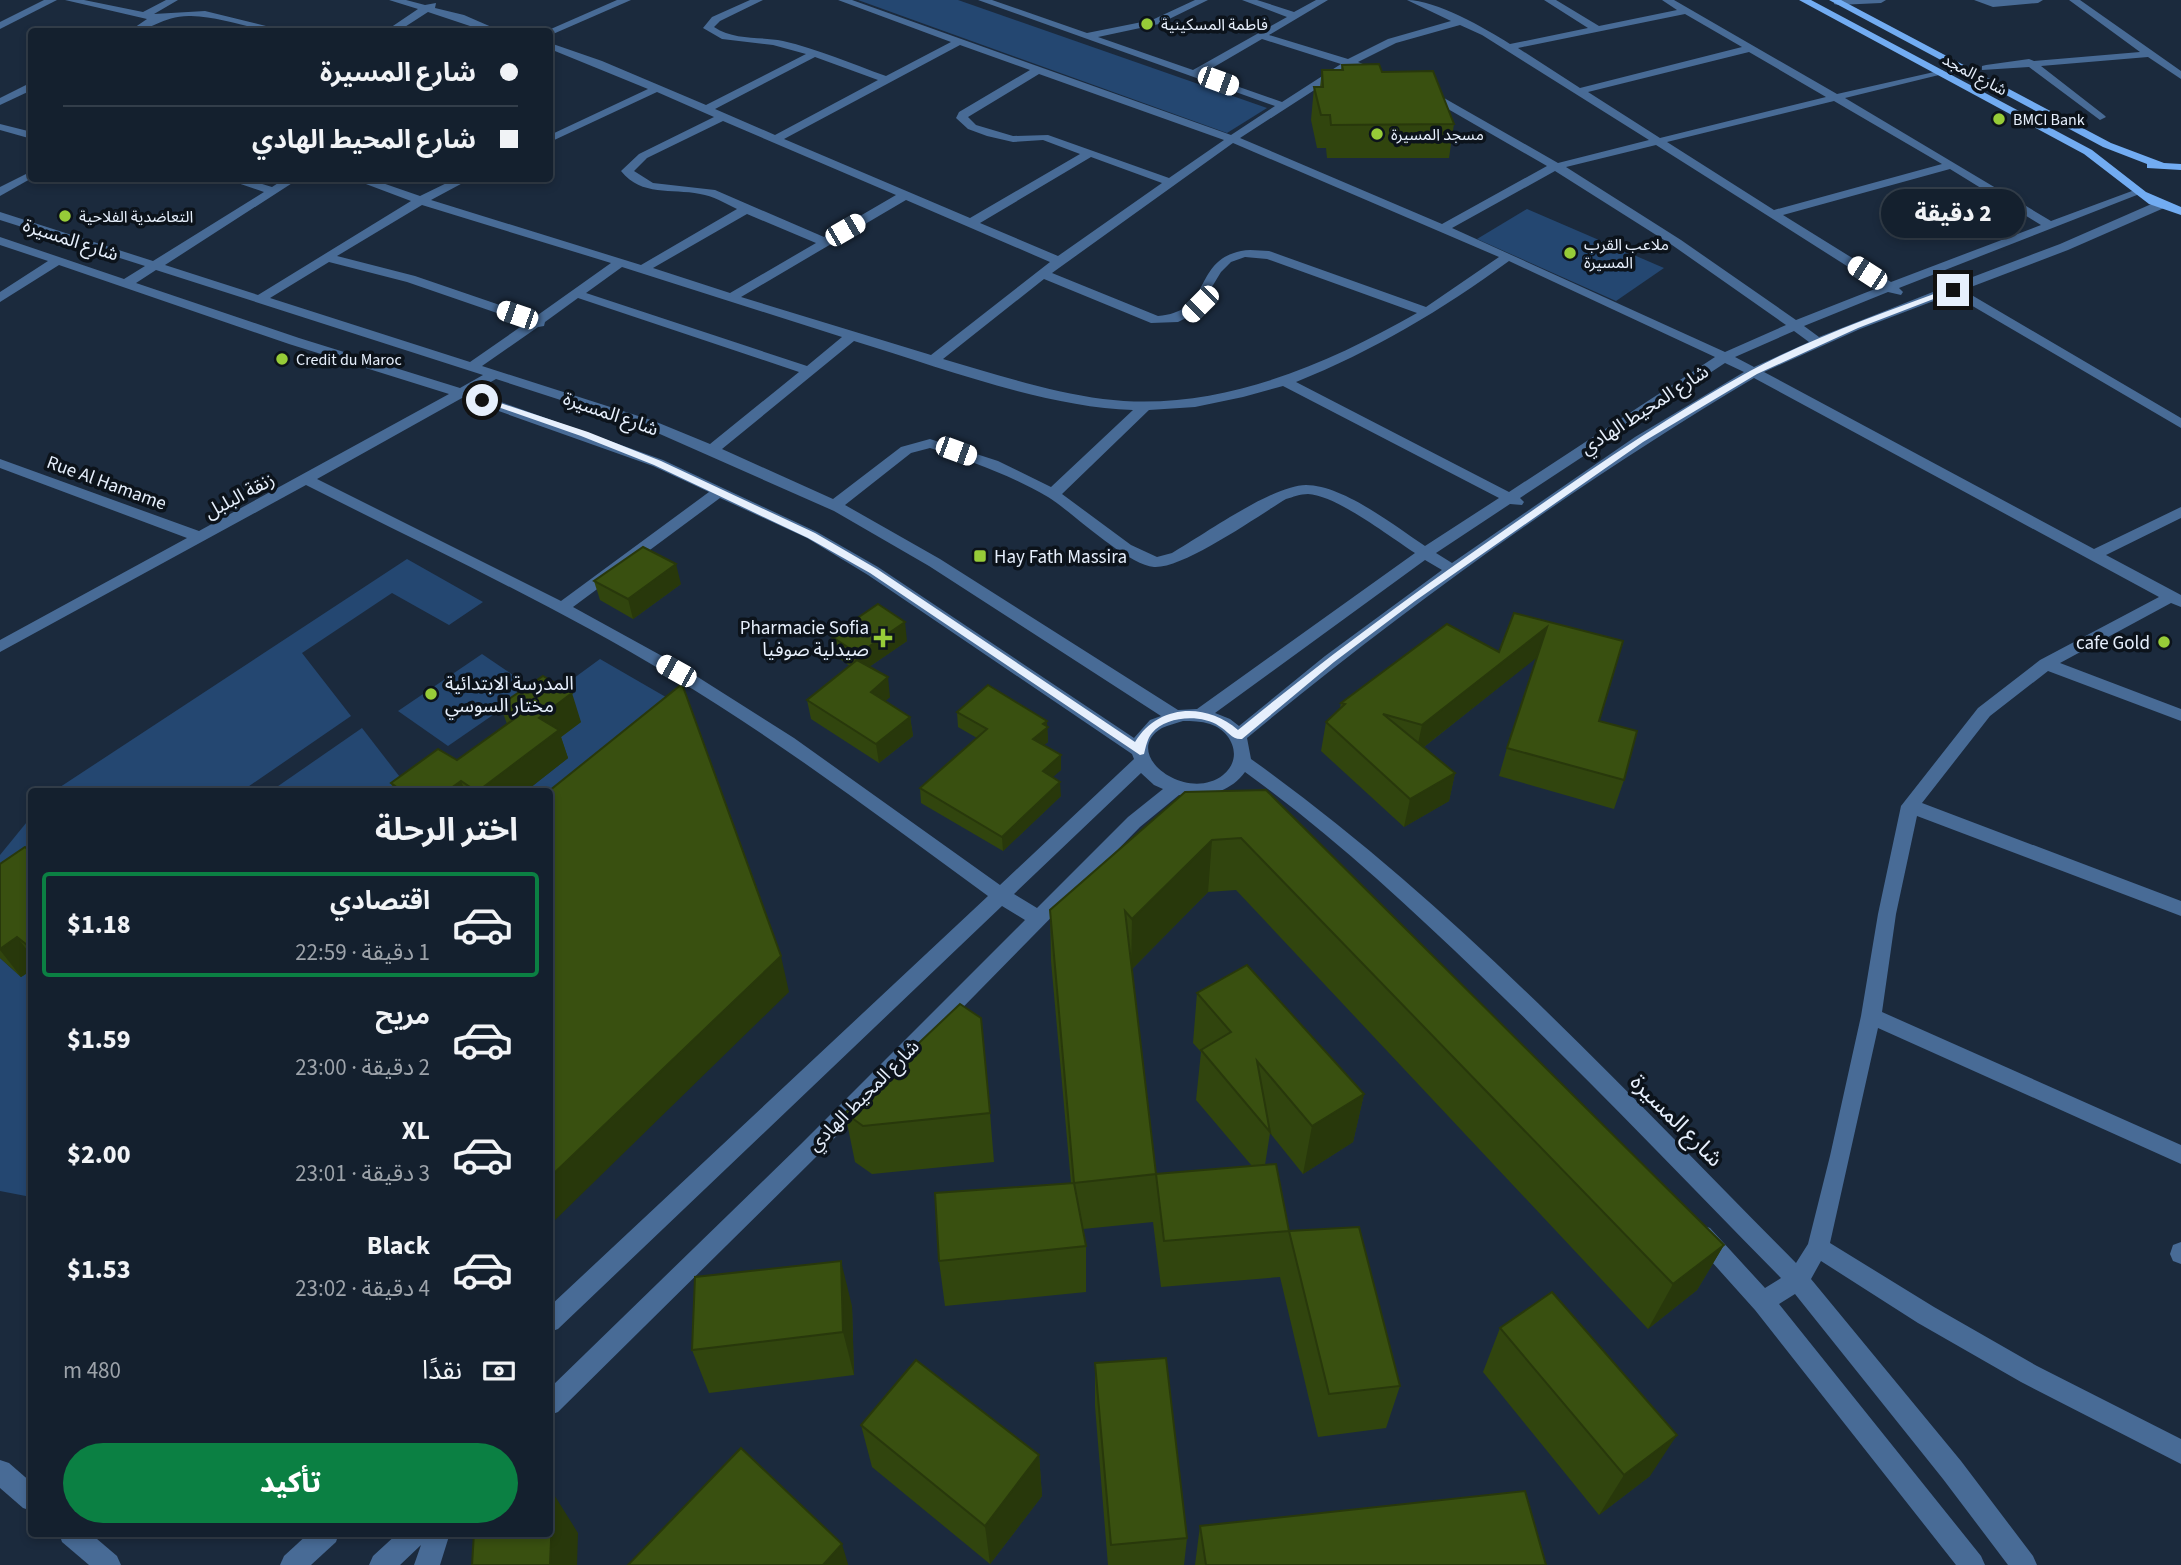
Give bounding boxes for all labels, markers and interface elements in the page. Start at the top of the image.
place label: فاطمة المسكينية [1161,14,1268,36]
marker: فاطمة المسكينية [1139,16,1155,32]
street label: شارع المجد [1938,49,2011,102]
text: شارع المسيرة [320,54,476,91]
car [1195,64,1242,98]
place label: BMCI Bank [2013,109,2085,131]
marker: BMCI Bank [1991,111,2007,127]
text: شارع المحيط الهادي [252,121,476,158]
place label: مسجد المسيرة [1391,124,1484,146]
marker: مسجد المسيرة [1369,126,1385,142]
callout: 2 دقيقة [1881,188,2025,238]
text: 2 دقيقة [1915,197,1991,230]
place label: التعاضدية الفلاحية [79,206,193,228]
marker: التعاضدية الفلاحية [57,208,73,224]
car [822,210,869,250]
street label: شارع المسيرة [19,212,122,269]
place label: ملاعب القرب المسيرة [1584,234,1669,274]
marker: ملاعب القرب المسيرة [1562,245,1578,261]
car [1844,253,1891,293]
route end [1937,274,1969,306]
car [1178,282,1223,326]
car [494,298,541,332]
place label: Credit du Maroc [296,349,402,371]
marker: Credit du Maroc [274,351,290,367]
street label: شارع المحيط الهادي [1575,359,1715,462]
route start [466,384,498,416]
street label: شارع المسيرة [559,386,662,443]
car [933,434,980,468]
street label: Rue Al Hamame [43,449,170,518]
street label: زنقة البلبل [200,467,280,526]
place label: Hay Fath Massira [994,544,1127,571]
marker: Hay Fath Massira [972,548,988,564]
place label: Pharmacie Sofia صيدلية صوفيا [740,615,869,664]
marker: Pharmacie Sofia صيدلية صوفيا [875,630,891,646]
place label: cafe Gold [2076,630,2150,657]
marker: cafe Gold [2156,634,2172,650]
car [653,652,700,690]
place label: المدرسة الابتدائية مختار السوسي [445,671,574,720]
marker: المدرسة الابتدائية مختار السوسي [423,686,439,702]
text: اختر الرحلة [375,807,518,853]
text: اقتصادي [330,882,430,919]
icon: car [451,893,514,956]
text: $1.18 [67,906,131,943]
text: 1 دقيقة · 22:59 [295,936,430,969]
text: مريح [375,997,430,1034]
icon: car [451,1008,514,1071]
text: $1.59 [67,1021,131,1058]
street label: شارع المحيط الهادي [802,1034,926,1158]
text: 2 دقيقة · 23:00 [295,1051,430,1084]
street label: شارع المسيرة [1623,1066,1731,1174]
text: XL [402,1112,430,1149]
icon: car [451,1123,514,1186]
text: $2.00 [67,1136,131,1173]
text: 3 دقيقة · 23:01 [295,1157,430,1190]
text: Black [367,1227,430,1264]
icon: car [451,1238,514,1301]
text: $1.53 [67,1251,131,1288]
text: 4 دقيقة · 23:02 [295,1272,430,1305]
text: نقدًا [422,1352,462,1389]
icon: cash [480,1352,518,1390]
text: 480 m [63,1354,121,1387]
button: تأكيد [63,1443,518,1523]

